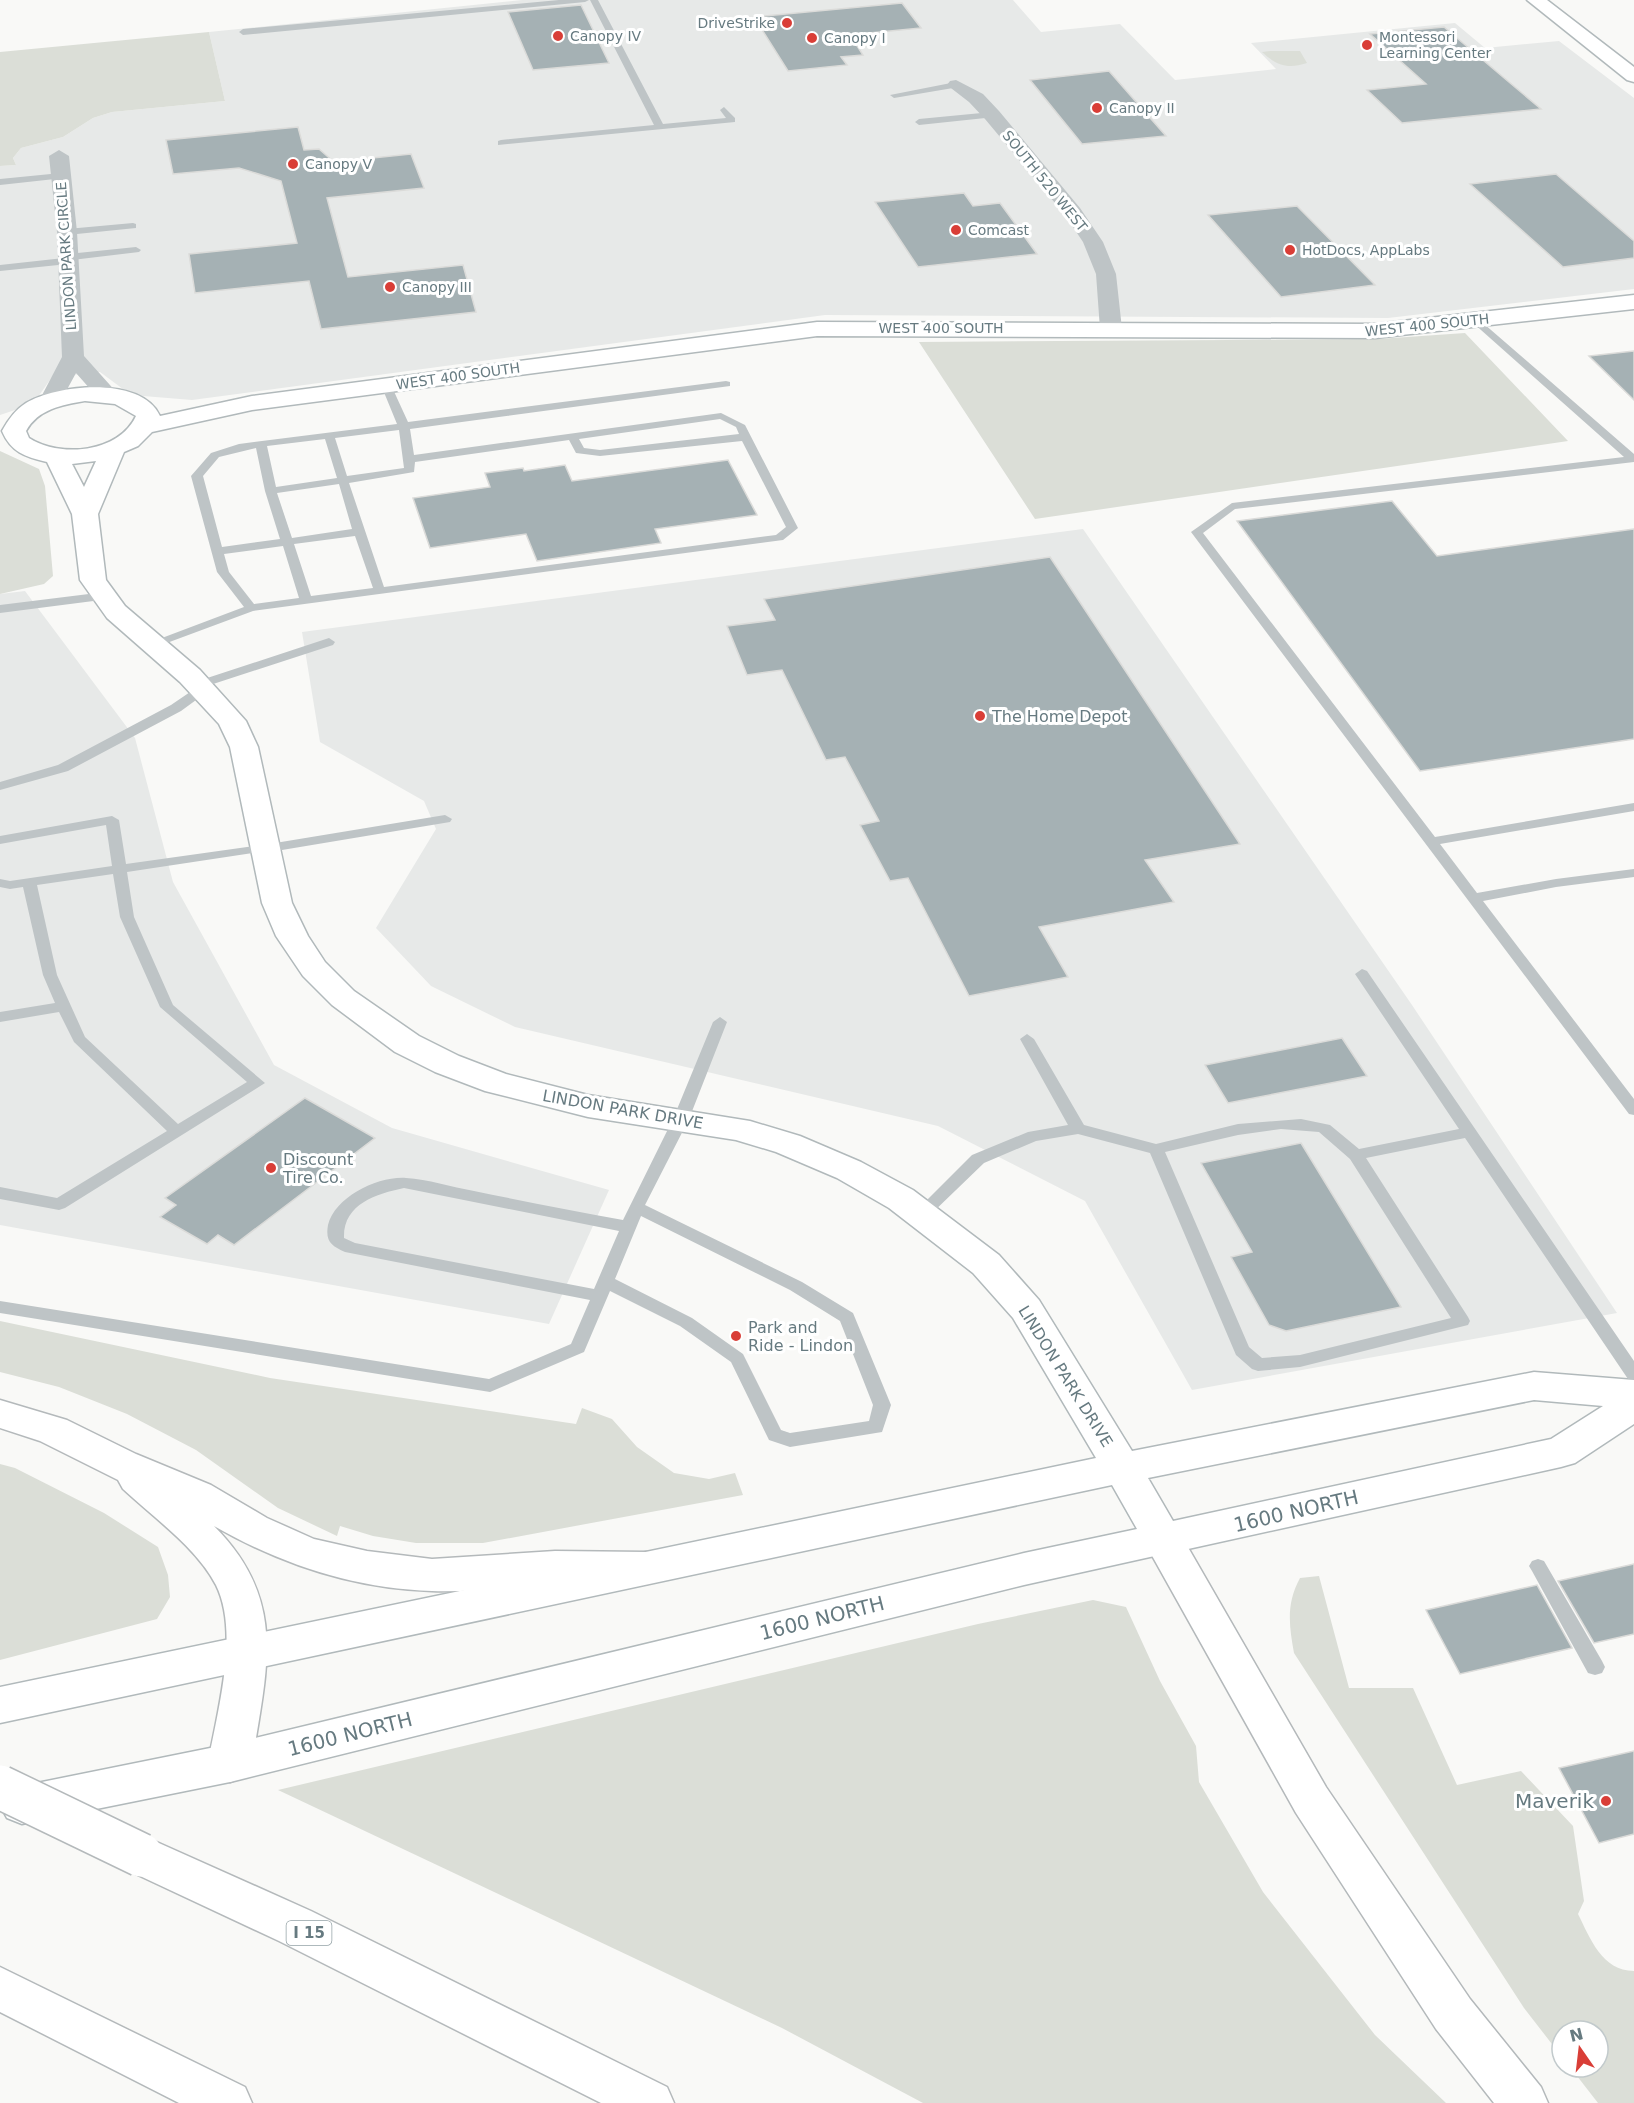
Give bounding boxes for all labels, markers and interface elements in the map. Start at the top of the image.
place label: DriveStrike [697,15,775,31]
marker: DriveStrike [780,16,794,30]
place label: Canopy IV [570,28,642,44]
marker: Canopy IV [551,29,565,43]
place label: Montessori Learning Center [1379,29,1492,61]
place label: Canopy I [824,30,886,46]
marker: Canopy I [805,31,819,45]
marker: Montessori Learning Center [1360,38,1374,52]
place label: Canopy II [1109,100,1175,116]
marker: Canopy II [1090,101,1104,115]
street label: SOUTH 520 WEST [999,127,1091,235]
place label: Canopy V [305,156,372,172]
marker: Canopy V [286,157,300,171]
street label: LINDON PARK CIRCLE [53,181,79,331]
place label: Comcast [968,222,1030,238]
marker: Comcast [949,223,963,237]
place label: HotDocs, AppLabs [1302,242,1430,258]
marker: HotDocs, AppLabs [1283,243,1297,257]
place label: Canopy III [402,279,472,295]
marker: Canopy III [383,280,397,294]
street label: WEST 400 SOUTH [1364,311,1490,339]
street label: WEST 400 SOUTH [879,320,1003,336]
street label: WEST 400 SOUTH [395,359,521,393]
place label: The Home Depot [991,707,1128,726]
marker: The Home Depot [973,709,987,723]
street label: LINDON PARK DRIVE [541,1086,705,1133]
place label: Discount Tire Co. [282,1150,353,1187]
marker: Discount Tire Co. [264,1161,278,1175]
street label: LINDON PARK DRIVE [1014,1302,1117,1450]
place label: Park and Ride - Lindon [748,1318,853,1355]
marker: Park and Ride - Lindon [729,1329,743,1343]
street label: 1600 NORTH [1231,1485,1361,1537]
street label: 1600 NORTH [757,1591,887,1645]
street label: 1600 NORTH [285,1707,415,1761]
place label: Maverik [1515,1789,1594,1813]
marker: Maverik [1599,1794,1613,1808]
road number: I 15 [286,1921,332,1945]
north arrow [1550,2019,1610,2079]
text: N [1568,2024,1585,2046]

